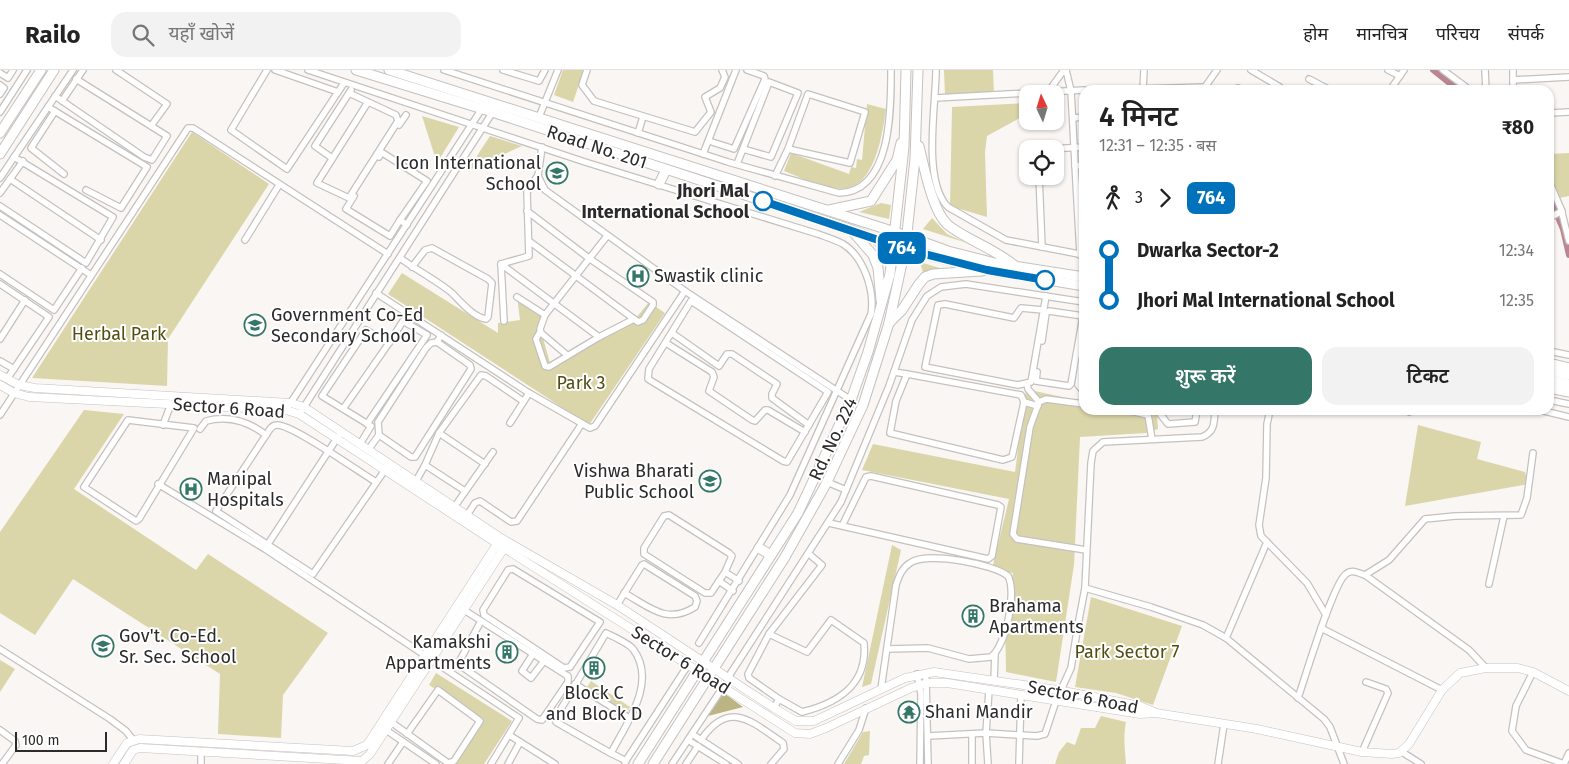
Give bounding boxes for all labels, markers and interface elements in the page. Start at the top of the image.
search box [111,12,461,57]
text: Railo [25,21,81,49]
icon: search [129,21,157,49]
text: यहाँ खोजें [169,22,234,45]
text: होम [1303,23,1328,45]
text: मानचित्र [1356,23,1408,45]
text: परिचय [1436,23,1480,45]
text: संपर्क [1508,23,1544,45]
north arrow [1019,85,1064,130]
map controls [1019,85,1064,185]
text: 4 मिनट [1099,100,1178,133]
text: ₹80 [1502,116,1534,139]
street label: Road No. 201 [544,120,650,174]
text: 12:31 – 12:35 · बस [1099,136,1216,155]
button: locate [1019,140,1064,185]
place label: Icon International School [395,152,541,195]
school or university icon: Icon International School [545,161,569,185]
place label: Jhori Mal International School [581,180,750,223]
icon: walk [1099,184,1127,212]
icon: forward [1151,184,1179,212]
text: 764 [1197,187,1225,209]
text: 3 [1135,188,1143,207]
marker: Jhori Mal International School [753,191,773,211]
line badge: 764 [873,232,931,264]
text: 764 [888,237,916,259]
text: Dwarka Sector-2 [1137,239,1279,262]
text: 12:34 [1499,241,1534,260]
hospital icon: Swastik clinic [626,264,650,288]
place label: Swastik clinic [654,265,764,287]
unlabelled marker [1035,270,1055,290]
text: Jhori Mal International School [1137,289,1395,312]
text: 12:35 [1499,291,1534,310]
place label: Government Co-Ed Secondary School [271,304,423,347]
school or university icon: Government Co-Ed Secondary School [243,313,267,337]
park label: Herbal Park [72,323,167,345]
button: शुरू करें [1099,347,1312,405]
button: टिकट [1322,347,1534,405]
park label: Park 3 [556,372,606,394]
street label: Sector 6 Road [172,393,286,423]
street label: Rd. No. 224 [804,394,862,484]
place label: Vishwa Bharati Public School [574,460,694,503]
place label: Manipal Hospitals [207,468,284,511]
school or university icon: Vishwa Bharati Public School [698,469,722,493]
hospital icon: Manipal Hospitals [179,477,203,501]
place label: Brahama Apartments [989,595,1084,638]
building icon: Brahama Apartments [961,604,985,628]
street label: Sector 6 Road [627,621,735,699]
place label: Gov't. Co-Ed. Sr. Sec. School [119,625,236,668]
place label: Kamakshi Appartments [386,631,491,674]
school or university icon: Gov't. Co-Ed. Sr. Sec. School [91,634,115,658]
building icon: Kamakshi Appartments [495,640,519,664]
park label: Park Sector 7 [1075,641,1179,663]
building icon: Block C and Block D [582,656,606,680]
street label: Sector 6 Road [1026,675,1140,719]
place label: Block C and Block D [546,682,642,725]
temple icon: Shani Mandir [897,700,921,724]
place label: Shani Mandir [925,701,1033,723]
scale bar [15,729,108,752]
text: 100 m [22,732,59,749]

